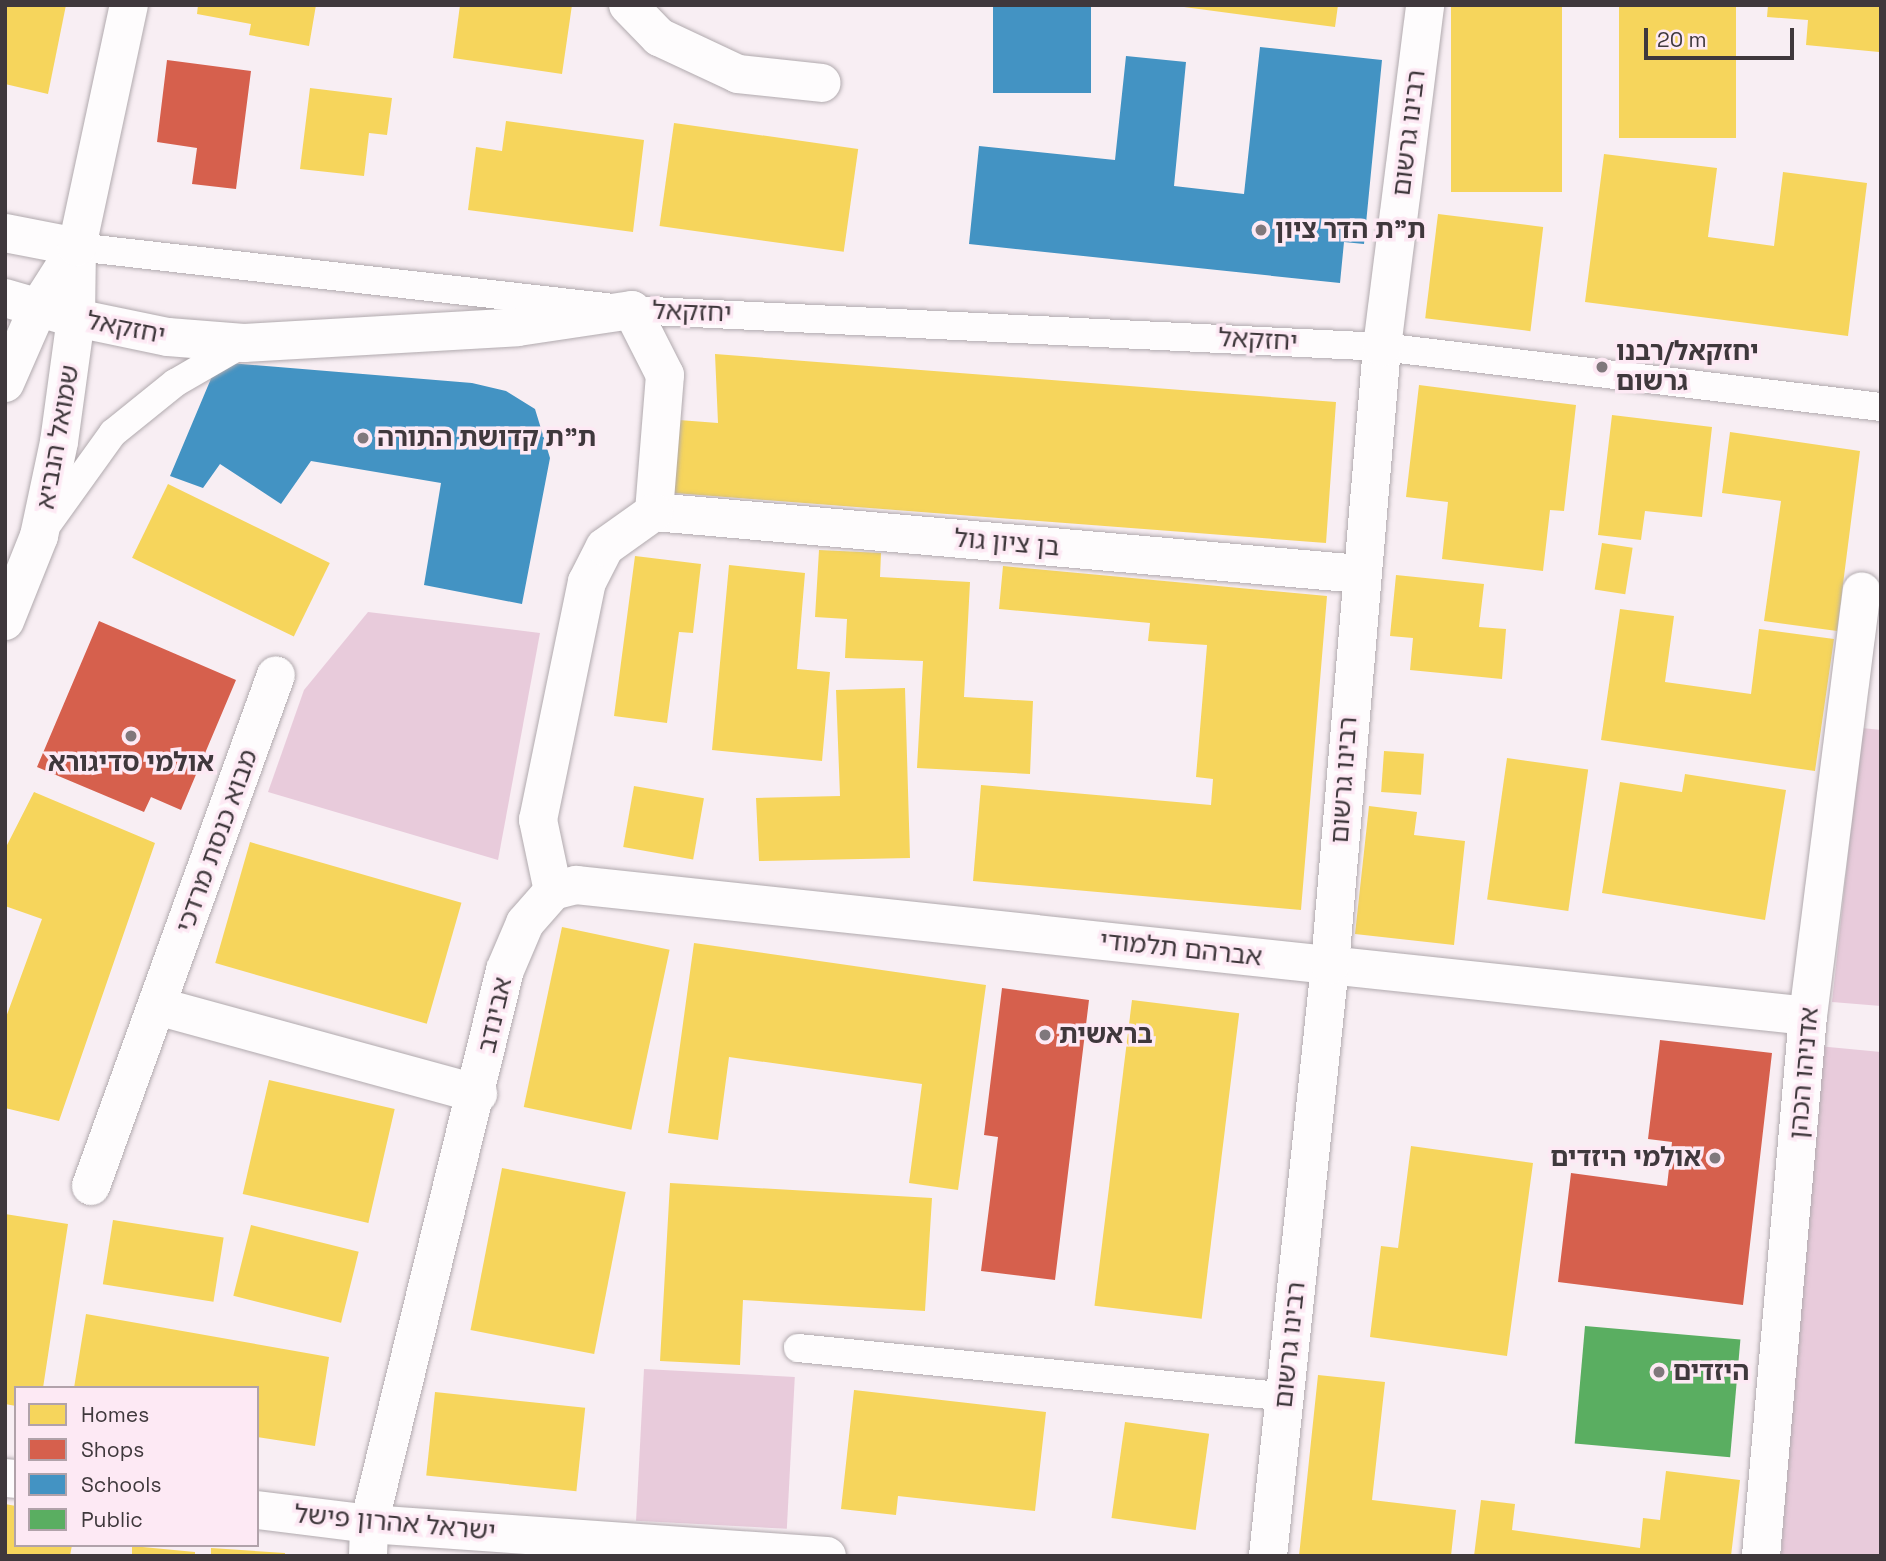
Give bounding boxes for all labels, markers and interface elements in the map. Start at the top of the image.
scale bar [1648,14,1798,58]
text: 20 m [1657,26,1707,53]
street label: רבינו גרשום [1386,68,1432,198]
place label: ת"ת הדר ציון [1275,214,1426,246]
marker: ת"ת הדר ציון [1253,222,1269,238]
street label: יחזקאל [652,295,732,329]
street label: יחזקאל [84,305,168,351]
street label: יחזקאל [1218,322,1298,358]
place label: יחזקאל/רבנו גרשום [1616,336,1759,398]
marker: יחזקאל/רבנו גרשום [1594,359,1610,375]
street label: שמואל הנביא [30,363,86,511]
place label: ת"ת קדושת התורה [377,422,596,454]
marker: ת"ת קדושת התורה [355,430,371,446]
street label: בן ציון גול [953,523,1061,563]
street label: רבינו גרשום [1324,716,1364,844]
marker: אולמי סדיגורא [123,728,139,744]
street label: מבוא כנסת מרדכי [169,745,265,937]
place label: אולמי סדיגורא [48,747,214,779]
street label: אברהם תלמודי [1098,925,1264,973]
street label: אבינדב [471,974,519,1056]
street label: אדניהו הכהן [1783,1006,1825,1140]
place label: בראשית [1059,1019,1153,1051]
marker: בראשית [1037,1027,1053,1043]
place label: אולמי היזדים [1550,1142,1701,1174]
marker: אולמי היזדים [1707,1150,1723,1166]
street label: רבינו גרשום [1268,1280,1312,1410]
place label: היזדים [1673,1356,1749,1388]
marker: היזדים [1651,1364,1667,1380]
legend [14,1386,259,1547]
text: Homes [81,1401,149,1428]
text: Shops [81,1436,144,1463]
text: Schools [81,1471,161,1498]
street label: ישראל אהרון פישל [293,1499,497,1547]
text: Public [81,1506,143,1533]

